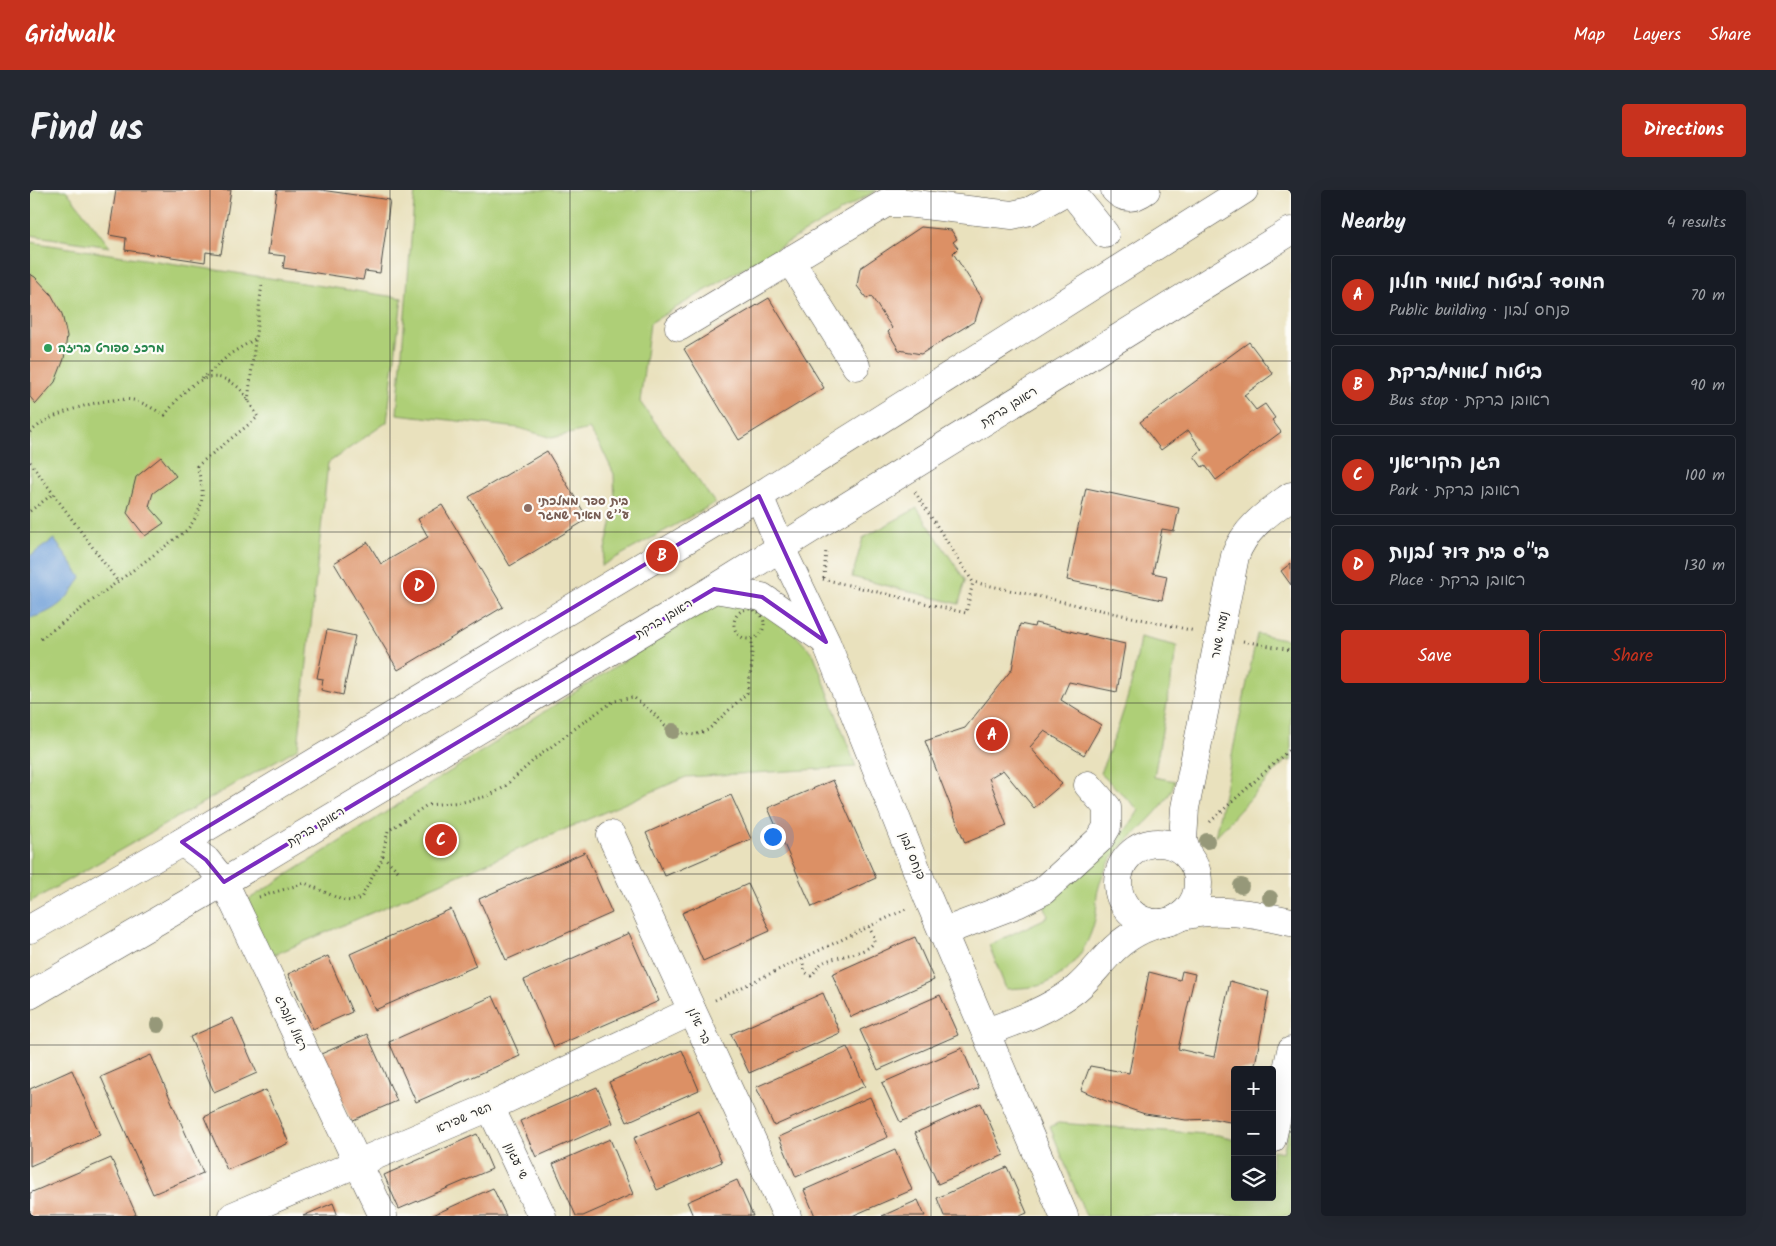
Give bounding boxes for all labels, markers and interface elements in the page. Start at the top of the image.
text: Gridwalk [25,16,115,55]
text: Map [1574,21,1605,50]
text: Layers [1633,21,1681,50]
text: Share [1709,21,1751,50]
text: Find us [30,102,143,158]
button: Directions [1622,104,1746,157]
text: Nearby [1341,206,1406,239]
text: 4 results [1667,210,1726,235]
text: המוסד לביטוח לאומי חולון [1389,268,1605,298]
text: A [1353,283,1363,308]
text: 70 m [1690,283,1725,308]
text: Public building · פנחס לבון [1389,298,1570,323]
place label: מרכז ספורט בריזה [58,339,164,358]
marker: מרכז ספורט בריזה [42,342,54,354]
text: ביטוח לאומי/ברקת [1389,358,1542,388]
text: B [1353,373,1363,398]
text: 90 m [1690,373,1725,398]
street label: ראובן ברקת [976,382,1041,433]
text: Bus stop · ראובן ברקת [1389,388,1550,413]
text: הגן הקוריאני [1389,448,1501,478]
text: C [1353,463,1363,488]
text: 100 m [1685,463,1725,488]
text: Park · ראובן ברקת [1389,478,1520,503]
place label: בית ספר ממלכתי ע’’ש מאיר שמגר [538,492,629,525]
marker: בית ספר ממלכתי ע’’ש מאיר שמגר [522,502,534,514]
pin: B [646,537,678,575]
text: בי''ס בית דוד לבנות [1389,538,1549,568]
text: D [1353,553,1363,578]
text: 130 m [1684,553,1725,578]
pin: D [403,567,435,605]
text: Place · ראובן ברקת [1389,568,1526,593]
street label: ראובן ברקת [631,594,696,644]
street label: נעמי שמר [1206,610,1234,660]
button: Save [1341,630,1529,683]
button: Share [1539,630,1726,683]
pin: A [976,716,1008,754]
street label: ראובן ברקת [283,802,348,852]
pin: C [425,821,457,859]
your location [760,824,786,850]
street label: פנחס לבון [894,829,930,883]
street label: ראול ולנברג [270,992,312,1054]
street label: בר אילן [682,1005,716,1047]
map controls [1231,1066,1276,1201]
button: + [1231,1066,1276,1111]
street label: השר שפירא [433,1098,495,1138]
button: − [1231,1111,1276,1156]
street label: שי עגנון [499,1139,533,1183]
button: layers [1231,1156,1276,1201]

